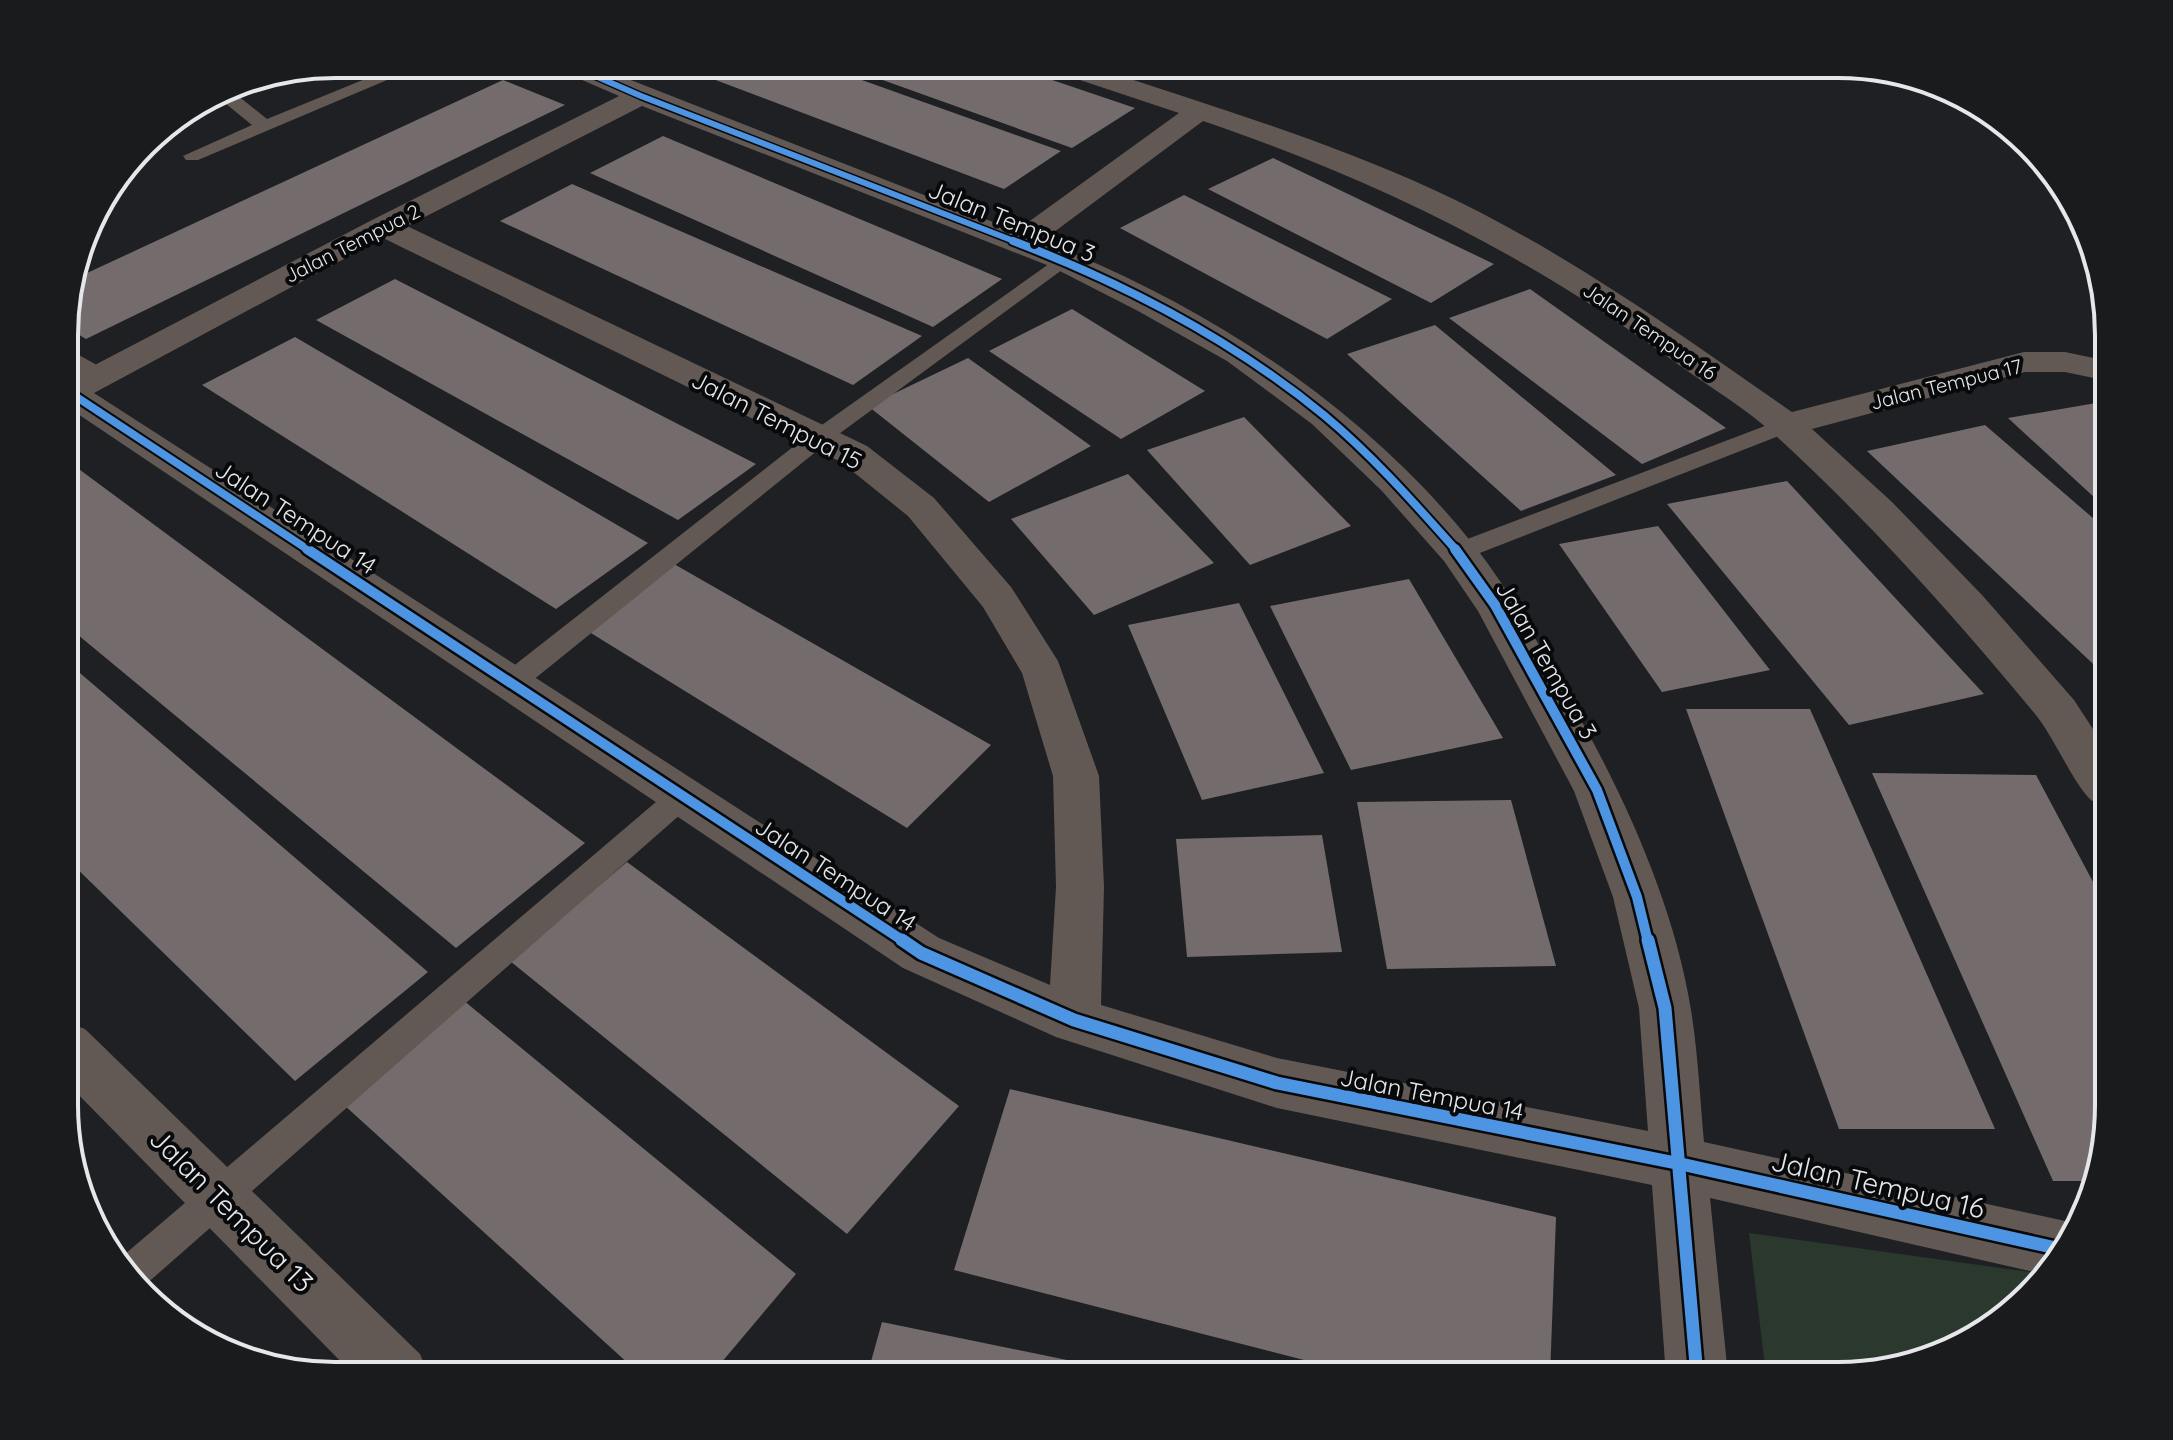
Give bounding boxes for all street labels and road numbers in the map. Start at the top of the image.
street label: Jalan Tempua 3 [924,174,1100,268]
street label: Jalan Tempua 2 [280,198,424,288]
street label: Jalan Tempua 16 [1578,277,1722,385]
street label: Jalan Tempua 17 [1868,353,2024,415]
street label: Jalan Tempua 15 [687,364,867,476]
street label: Jalan Tempua 14 [210,454,382,580]
street label: Jalan Tempua 3 [1490,576,1604,744]
street label: Jalan Tempua 14 [750,811,922,937]
street label: Jalan Tempua 14 [1338,1062,1526,1126]
street label: Jalan Tempua 13 [143,1121,321,1299]
street label: Jalan Tempua 16 [1768,1142,1988,1226]

